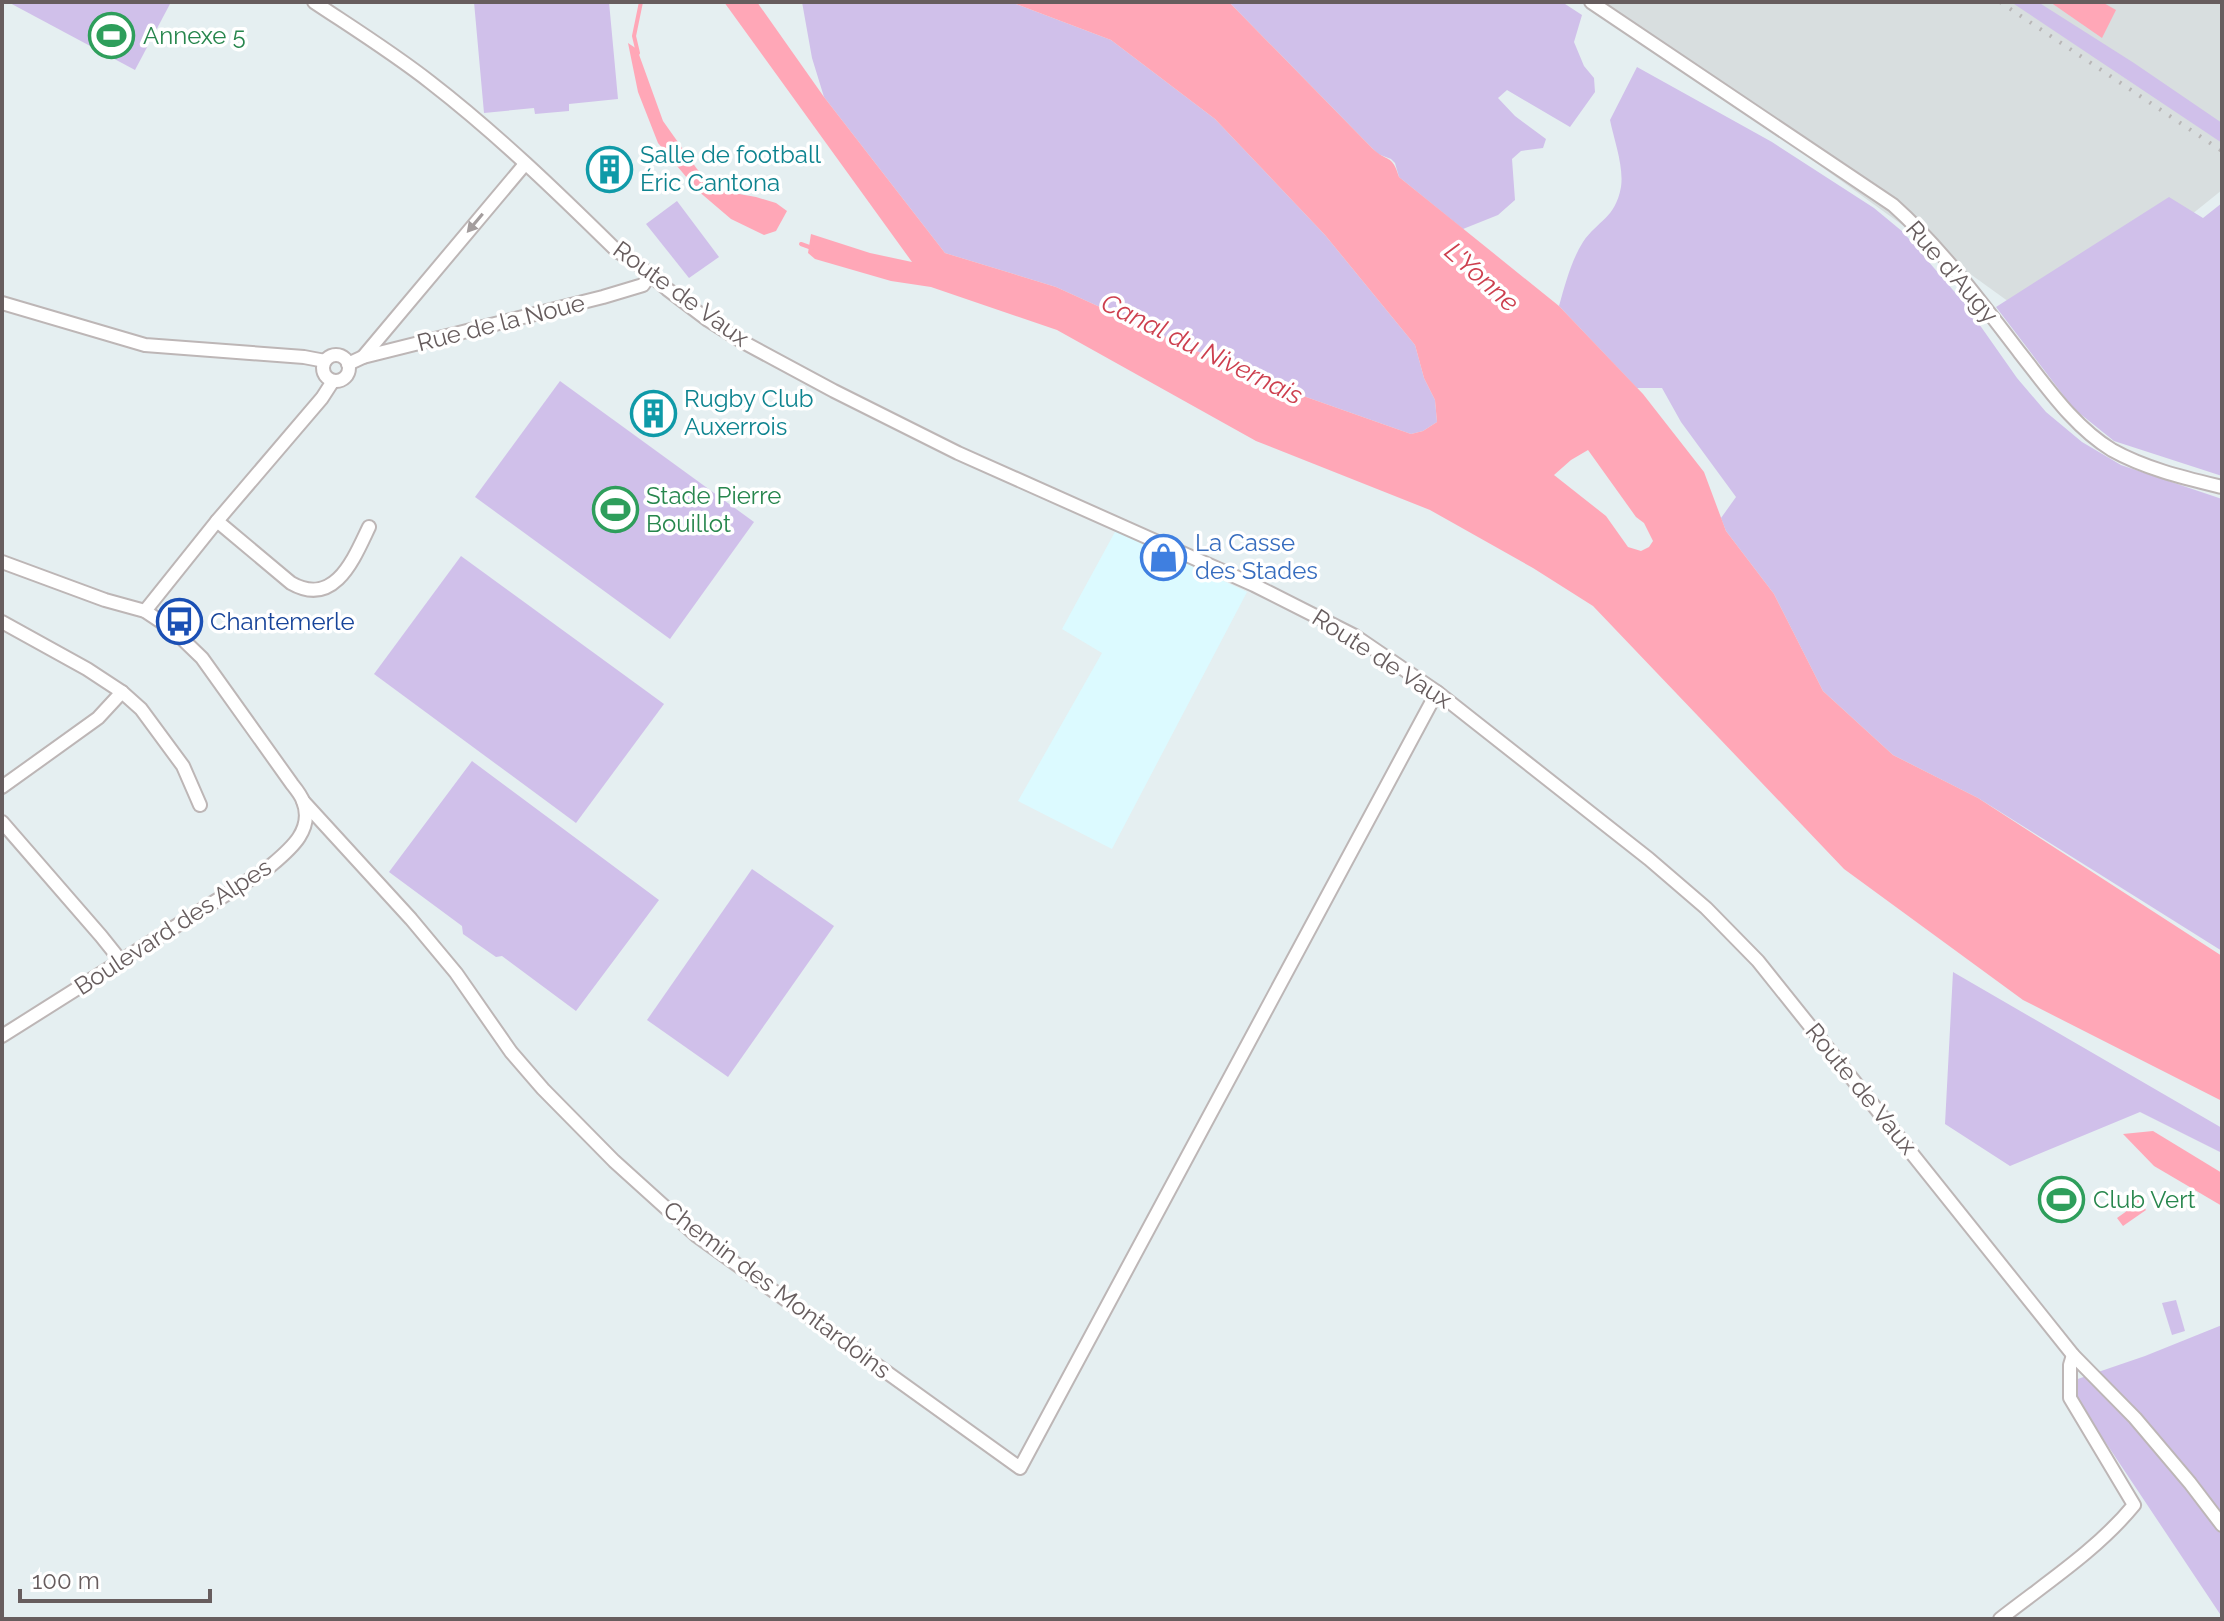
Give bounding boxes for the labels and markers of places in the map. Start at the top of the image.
sports icon: Annexe 5 [88,12,136,60]
place label: Annexe 5 [143,21,246,50]
place label: Salle de football Éric Cantona [640,140,821,197]
building icon: Salle de football Éric Cantona [585,145,633,193]
place label: Rugby Club Auxerrois [684,384,814,441]
building icon: Rugby Club Auxerrois [629,389,677,437]
place label: Stade Pierre Bouillot [646,481,781,538]
sports icon: Stade Pierre Bouillot [591,486,639,534]
place label: La Casse des Stades [1195,528,1318,585]
shop icon: La Casse des Stades [1140,533,1188,581]
bus stop icon: Chantemerle [155,598,203,646]
place label: Chantemerle [210,607,355,636]
sports icon: Club Vert [2038,1176,2086,1224]
place label: Club Vert [2093,1185,2196,1214]

